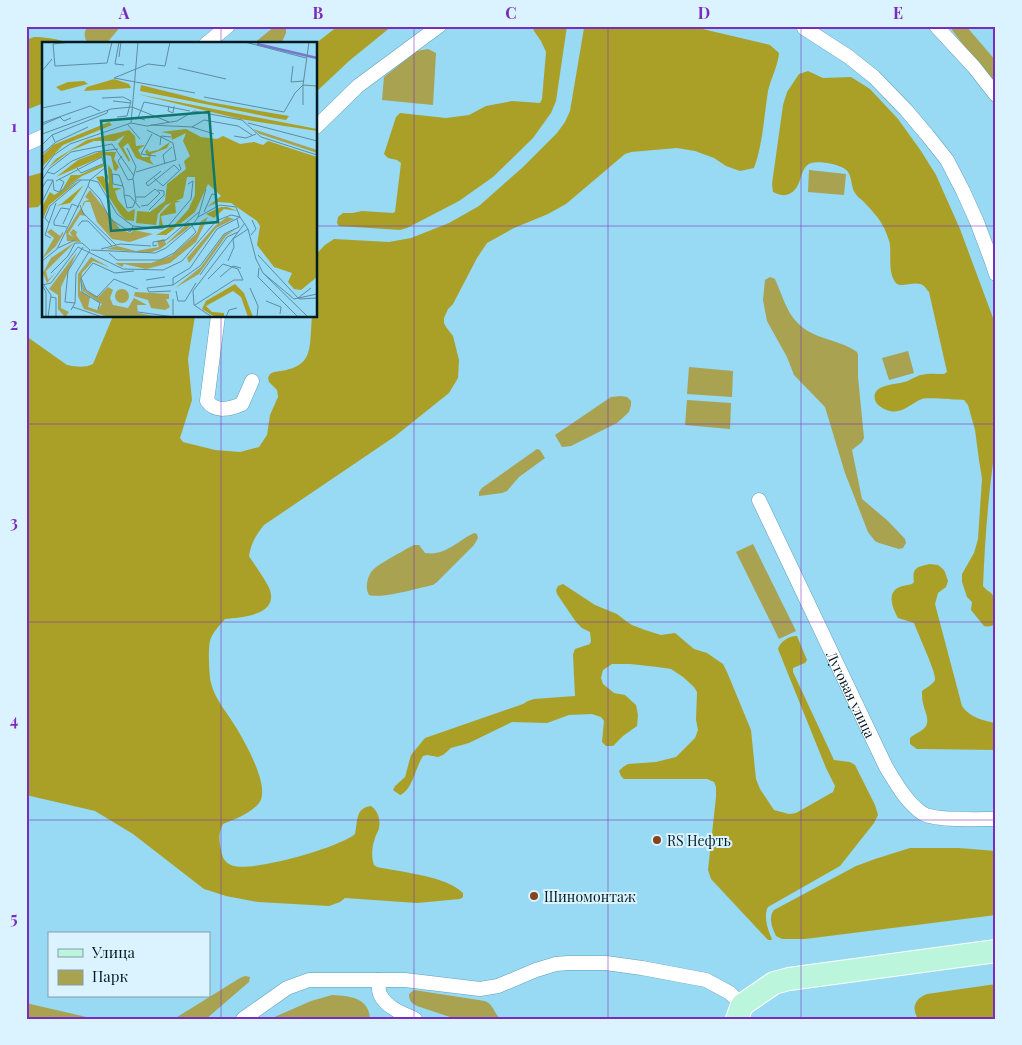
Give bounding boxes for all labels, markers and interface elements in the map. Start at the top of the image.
text: A [118,2,130,23]
text: B [313,2,324,23]
text: C [505,2,517,23]
text: D [698,2,710,23]
text: E [893,2,903,23]
inset map [42,42,318,318]
text: 1 [11,115,17,136]
text: 2 [10,313,18,334]
text: 3 [10,511,18,532]
street label: Луговая улица [822,647,880,741]
text: 4 [10,709,18,730]
place label: RS Нефть [667,831,731,850]
marker: RS Нефть [651,834,663,846]
place label: Шиномонтаж [544,887,636,906]
marker: Шиномонтаж [528,890,540,902]
text: 5 [10,907,18,928]
legend [48,932,210,998]
text: Улица [91,942,135,962]
text: Парк [92,966,128,986]

